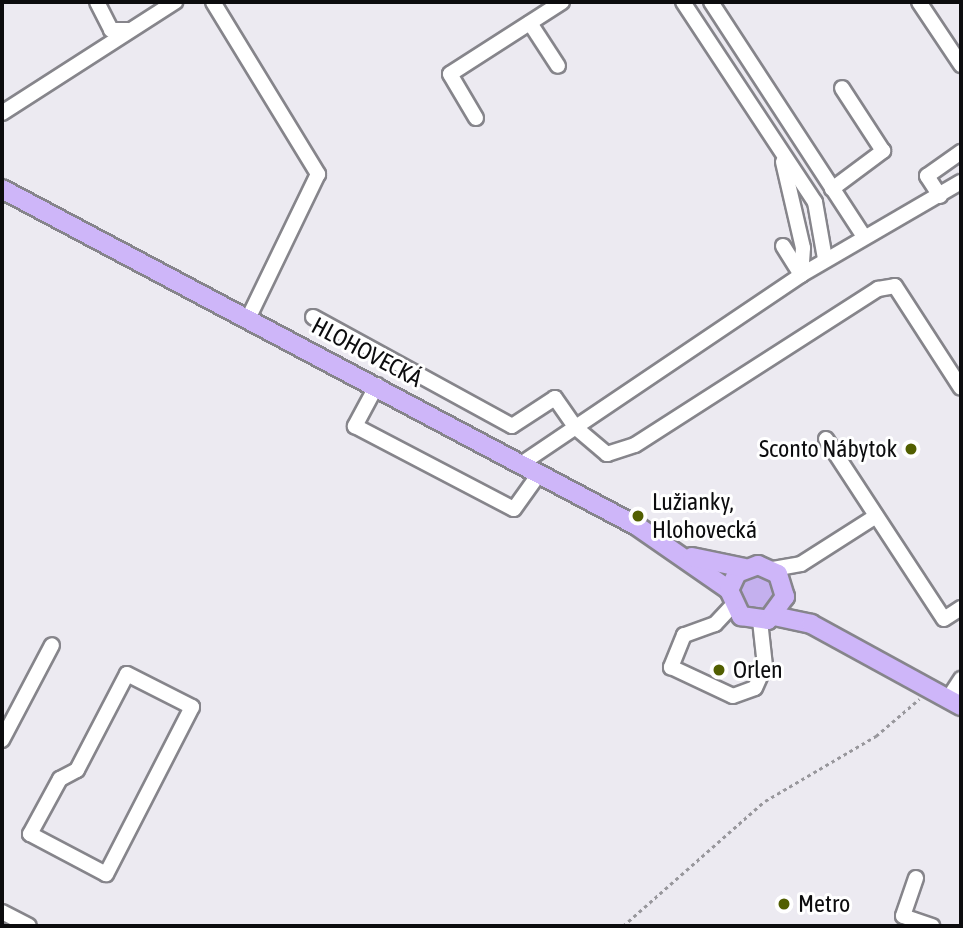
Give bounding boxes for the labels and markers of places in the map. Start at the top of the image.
place label: Sconto Nábytok [759,435,897,463]
marker: Sconto Nábytok [903,441,919,457]
place label: Lužianky, Hlohovecká [652,488,757,544]
marker: Lužianky, Hlohovecká [630,508,646,524]
place label: Orlen [733,656,783,684]
marker: Orlen [711,662,727,678]
place label: Metro [798,890,850,918]
marker: Metro [776,896,792,912]

